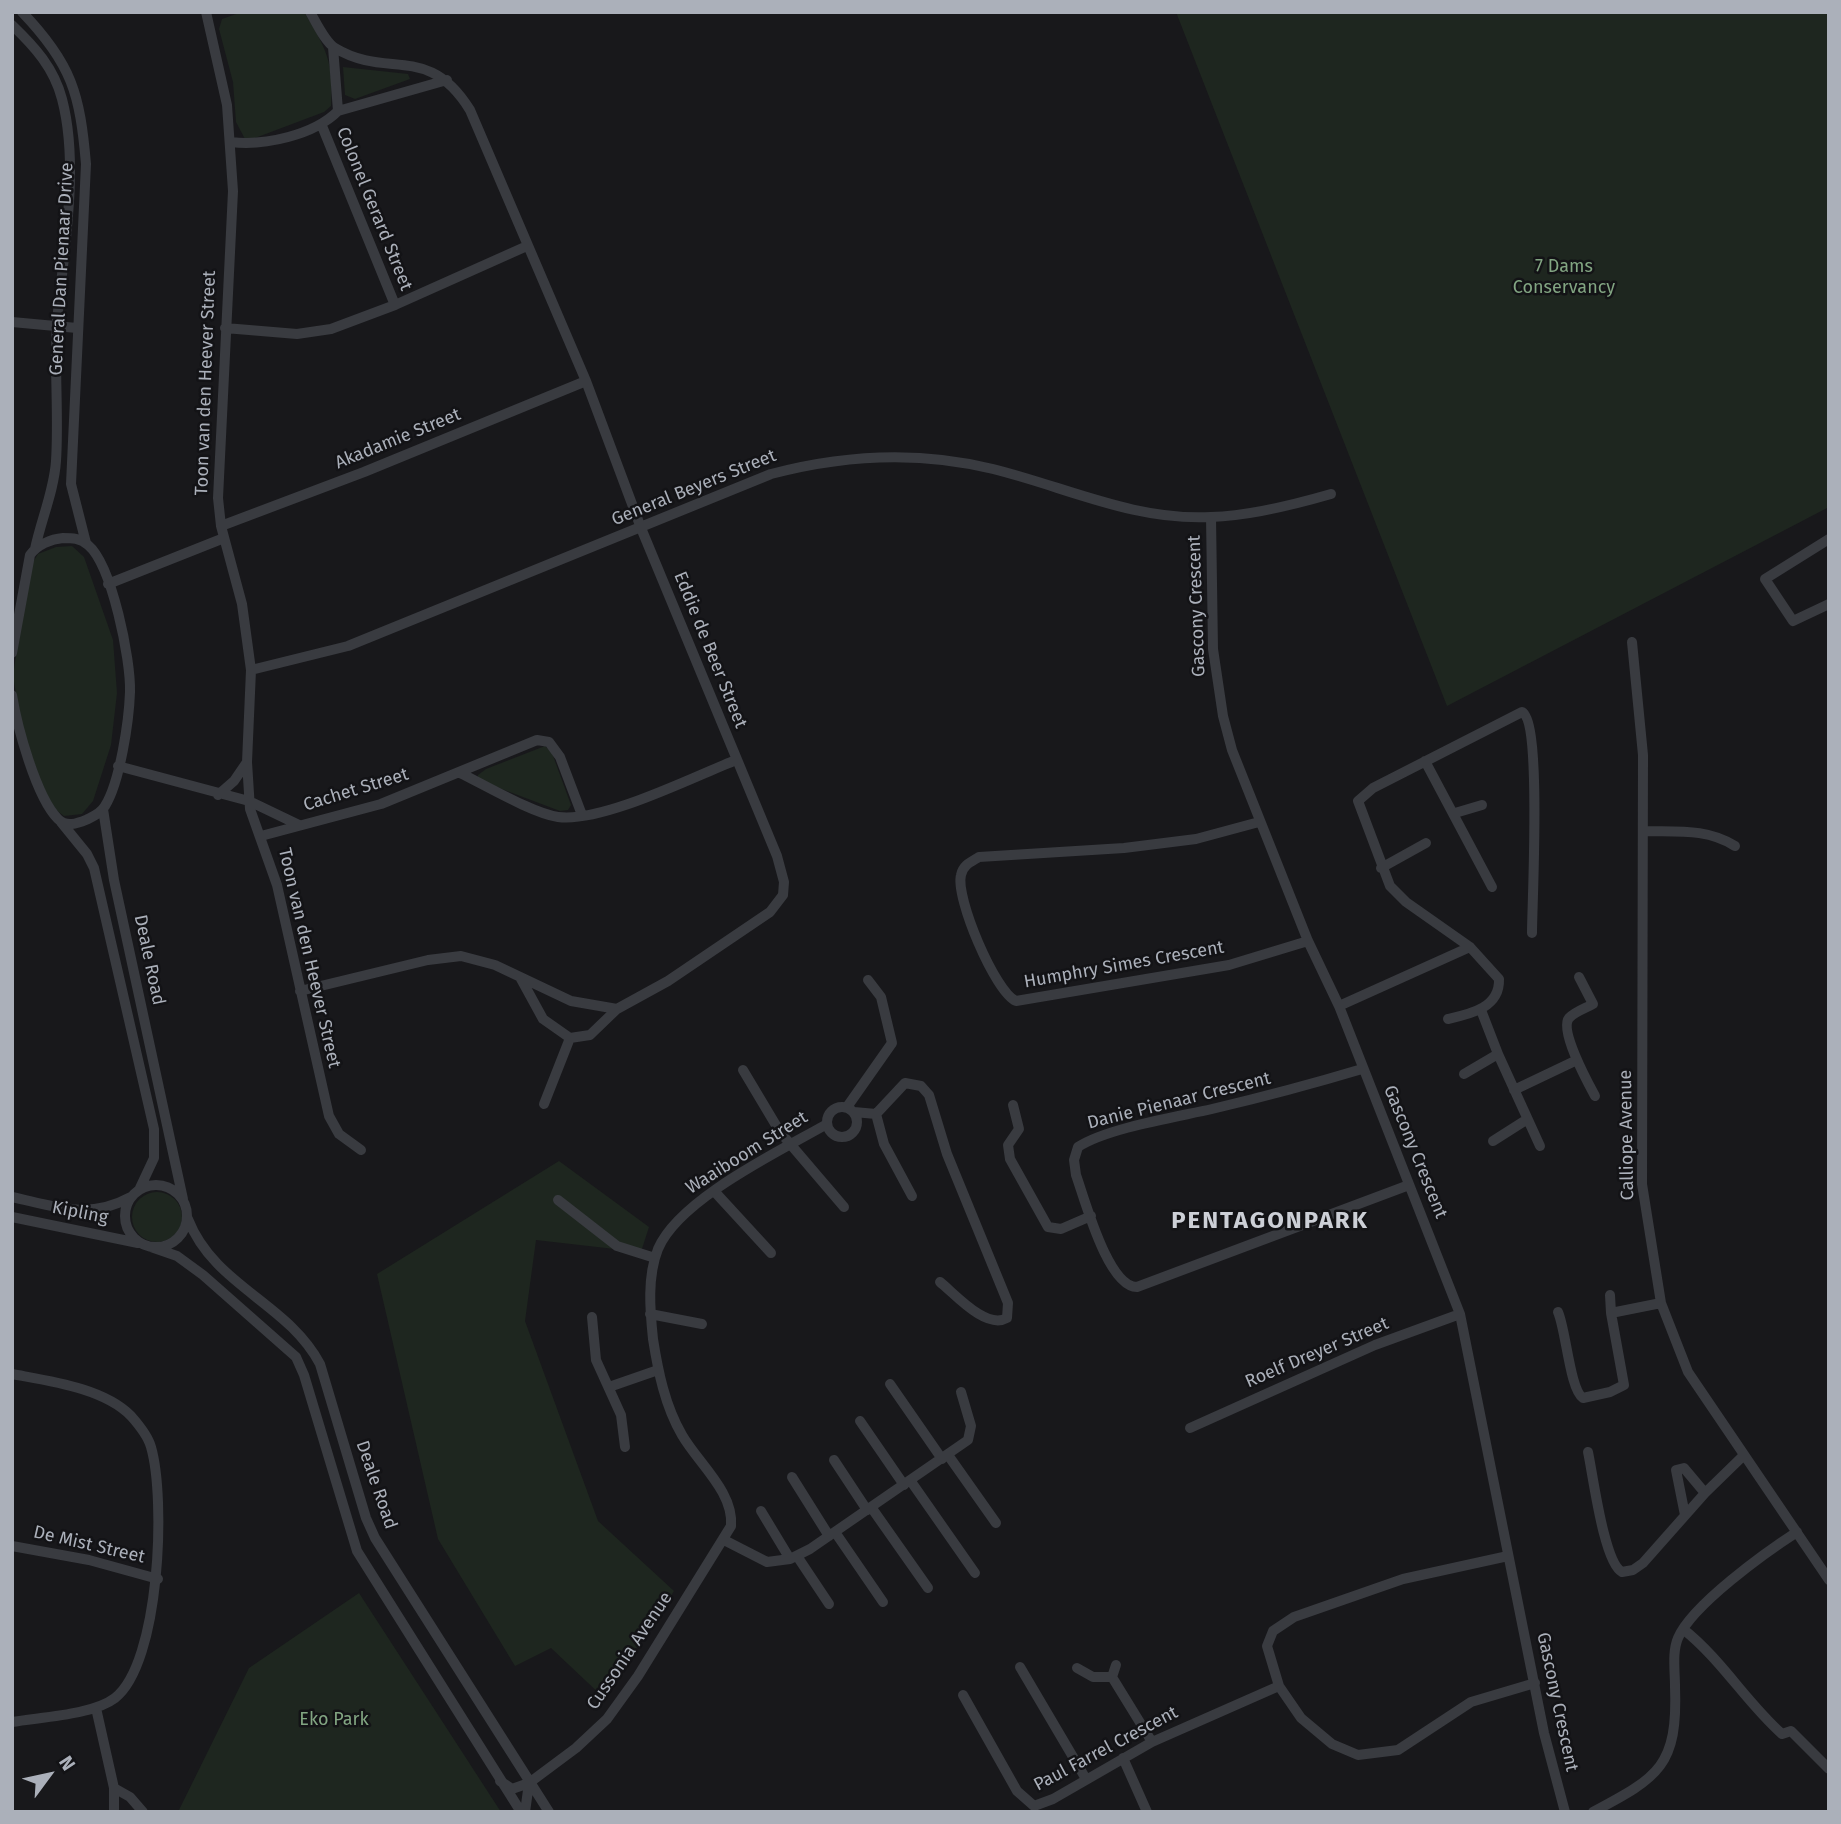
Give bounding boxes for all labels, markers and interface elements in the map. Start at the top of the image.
street label: Colonel Gerard Street [331,124,417,294]
street label: General Dan Pienaar Drive [46,162,78,376]
park label: 7 Dams Conservancy [1513,256,1615,298]
street label: Toon van den Heever Street [191,270,221,496]
street label: Akadamie Street [332,404,464,474]
street label: General Beyers Street [609,445,779,531]
street label: Gascony Crescent [1184,535,1210,677]
street label: Eddie de Beer Street [669,569,751,731]
street label: Cachet Street [301,764,411,816]
street label: Toon van den Heever Street [273,846,345,1070]
street label: Deale Road [129,913,169,1007]
street label: Humphry Simes Crescent [1022,937,1226,993]
street label: Danie Pienaar Crescent [1085,1068,1273,1134]
street label: Calliope Avenue [1615,1069,1639,1201]
street label: Gascony Crescent [1378,1082,1452,1222]
street label: Waaiboom Street [682,1107,812,1199]
street label: Kipling [50,1197,110,1229]
district label: PENTAGONPARK [1173,1207,1367,1235]
street label: Roelf Dreyer Street [1242,1313,1392,1393]
street label: Deale Road [351,1438,401,1532]
street label: De Mist Street [31,1522,147,1568]
street label: Cussonia Avenue [583,1588,677,1714]
street label: Gascony Crescent [1532,1630,1582,1774]
street label: Paul Farrel Crescent [1030,1702,1182,1796]
park label: Eko Park [299,1709,369,1731]
north arrow [14,1740,84,1810]
text: N [54,1752,80,1775]

